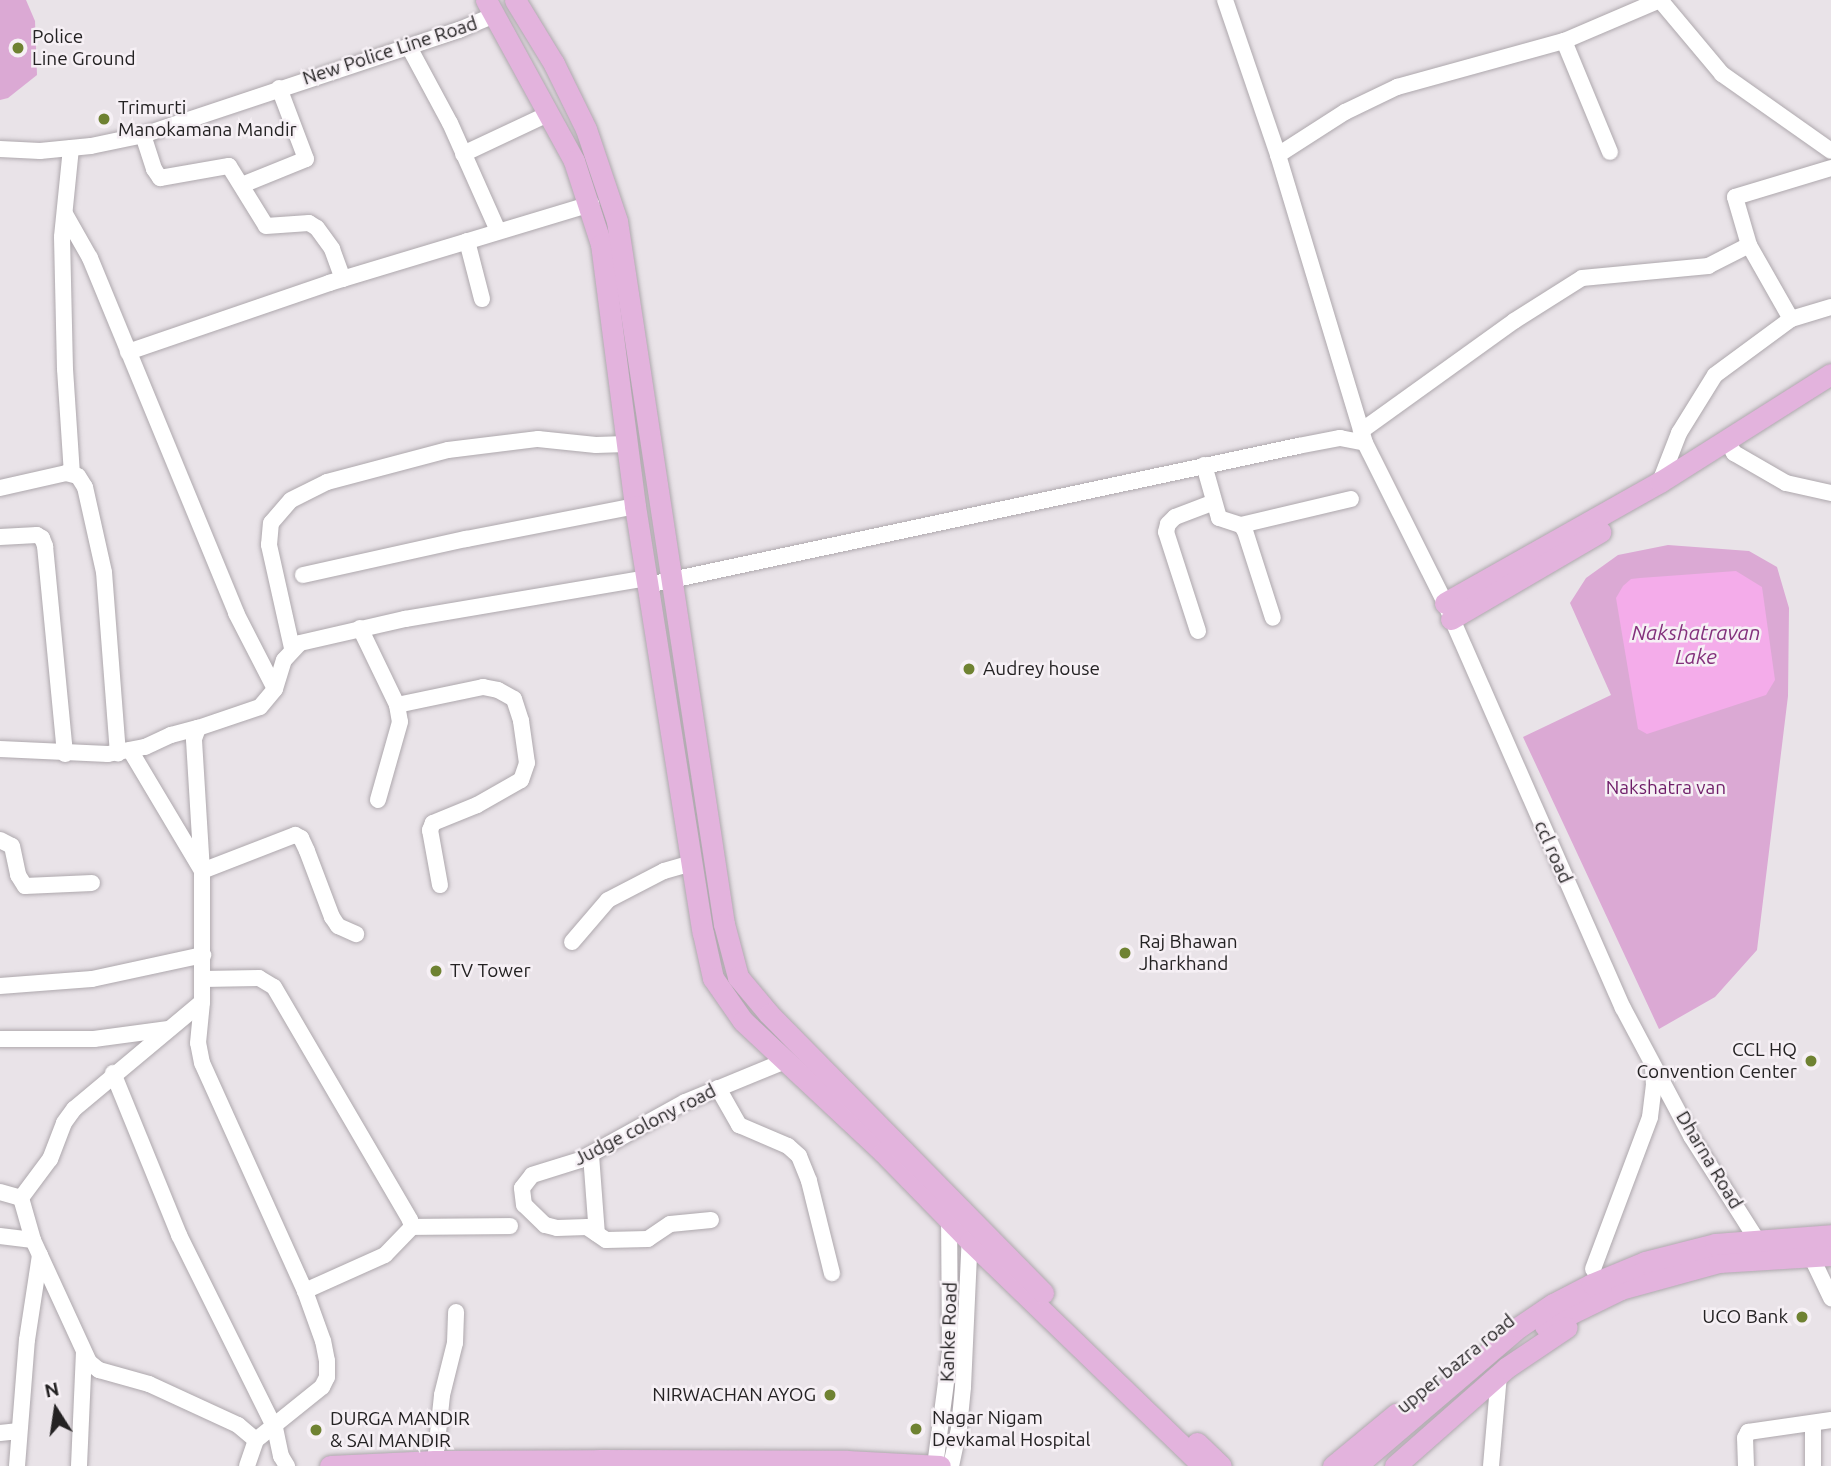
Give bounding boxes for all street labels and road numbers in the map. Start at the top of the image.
street label: New Police Line Road [300,12,480,90]
street label: ccl road [1529,817,1577,887]
street label: Judge colony road [570,1079,720,1171]
street label: Dharna Road [1671,1107,1747,1213]
street label: Kanke Road [936,1282,962,1382]
street label: upper bazra road [1392,1309,1520,1419]

